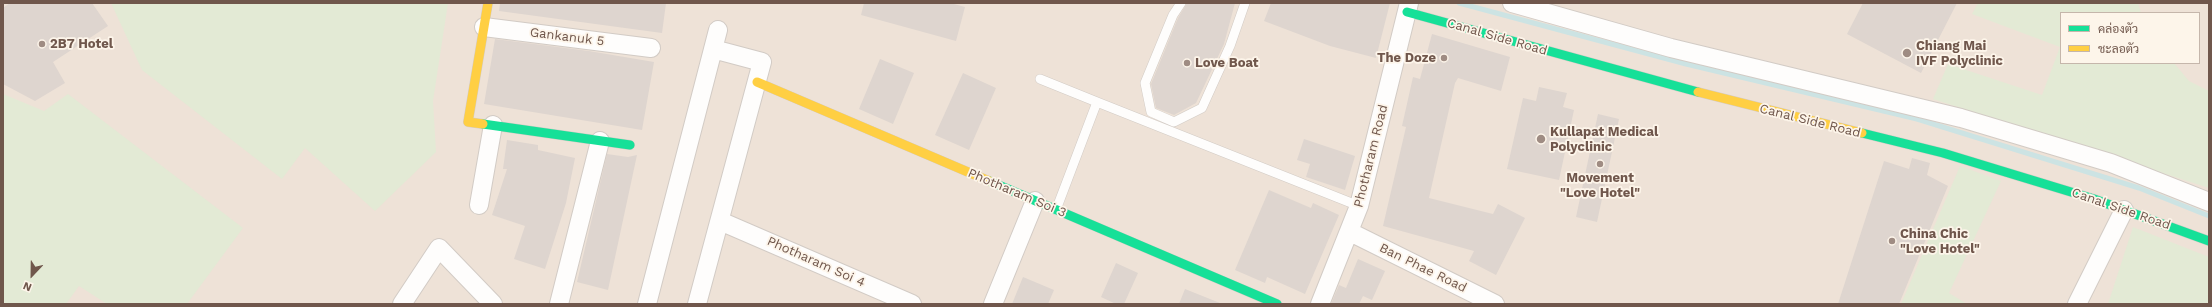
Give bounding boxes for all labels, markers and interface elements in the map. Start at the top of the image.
legend [2060,12,2200,64]
street label: Canal Side Road [1445,15,1549,59]
text: คล่องตัว [2098,22,2138,36]
street label: Gankanuk 5 [529,25,605,49]
place label: 2B7 Hotel [50,36,113,52]
place label: Chiang Mai IVF Polyclinic [1916,38,2003,69]
marker: 2B7 Hotel [37,39,47,49]
text: ชะลอตัว [2098,42,2139,56]
marker: Chiang Mai IVF Polyclinic [1901,47,1913,59]
place label: The Doze [1377,50,1436,66]
marker: The Doze [1439,53,1449,63]
place label: Love Boat [1195,55,1258,71]
marker: Love Boat [1182,58,1192,68]
street label: Canal Side Road [1758,101,1862,141]
street label: Photharam Road [1351,103,1391,209]
place label: Kullapat Medical Polyclinic [1550,124,1658,155]
marker: Kullapat Medical Polyclinic [1535,133,1547,145]
marker: Movement "Love Hotel" [1595,159,1605,169]
street label: Photharam Soi 3 [965,165,1069,221]
place label: Movement "Love Hotel" [1560,170,1640,201]
street label: Canal Side Road [2069,185,2173,233]
place label: China Chic "Love Hotel" [1900,226,1980,257]
street label: Photharam Soi 4 [765,233,867,291]
marker: China Chic "Love Hotel" [1887,236,1897,246]
street label: Ban Phae Road [1377,240,1469,296]
north arrow [12,255,52,295]
text: N [21,279,34,294]

